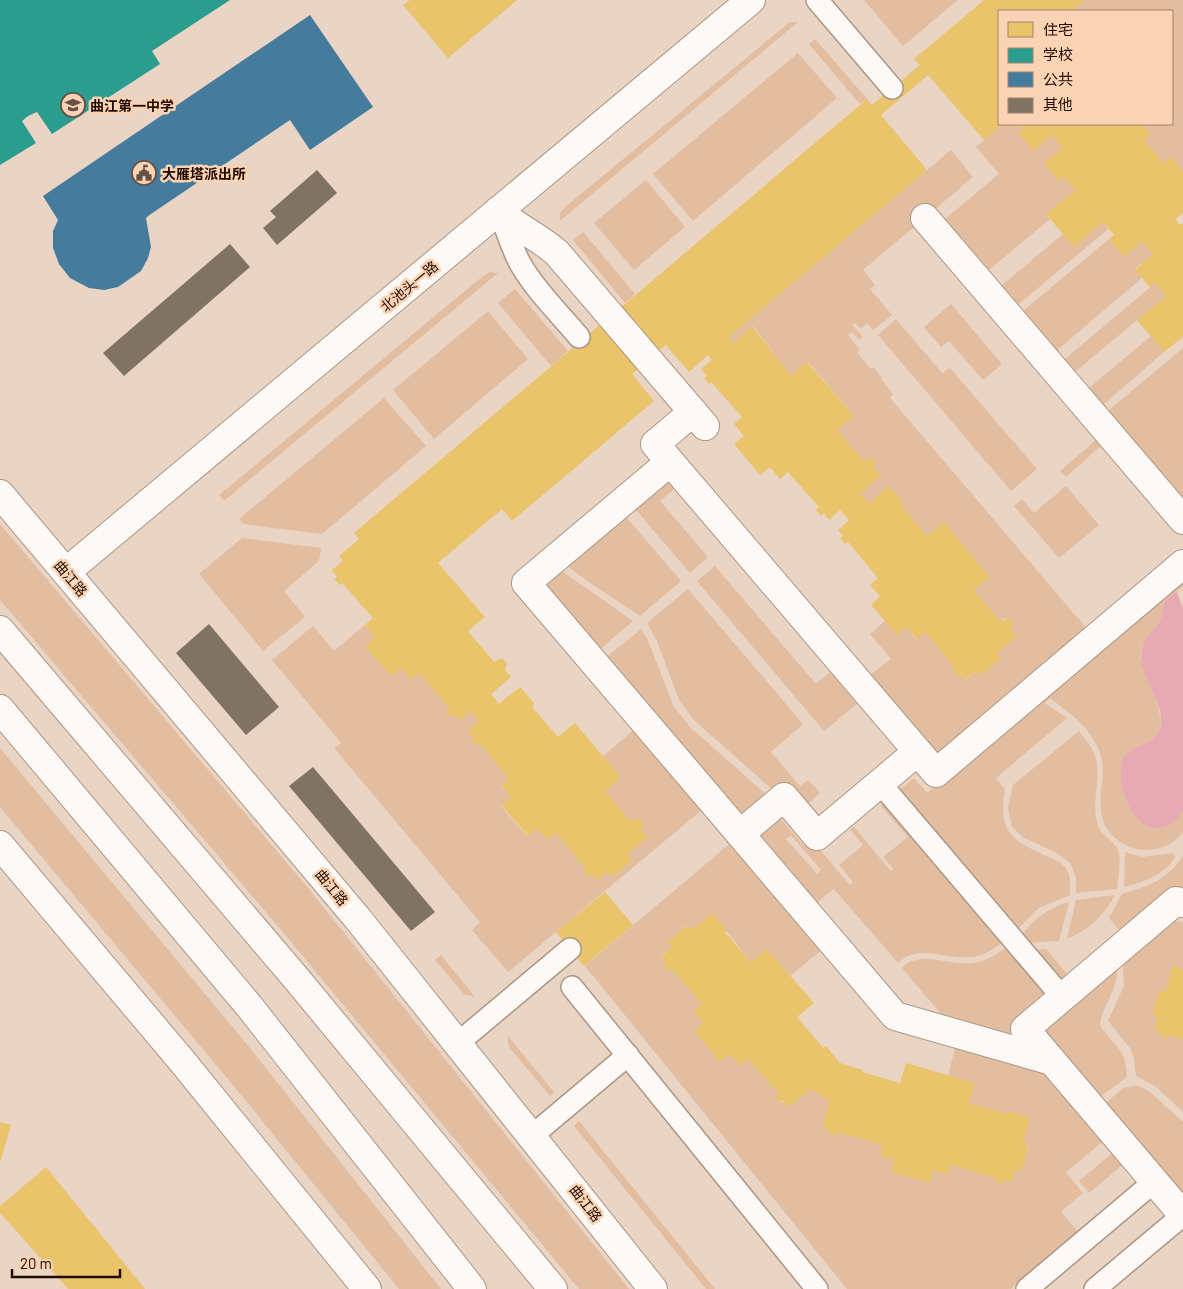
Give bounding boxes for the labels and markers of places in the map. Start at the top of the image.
school or university icon: 曲江第一中学 [60,92,86,118]
place label: 曲江第一中学 [90,97,174,114]
public building icon: 大雁塔派出所 [131,160,157,186]
place label: 大雁塔派出所 [162,165,246,182]

